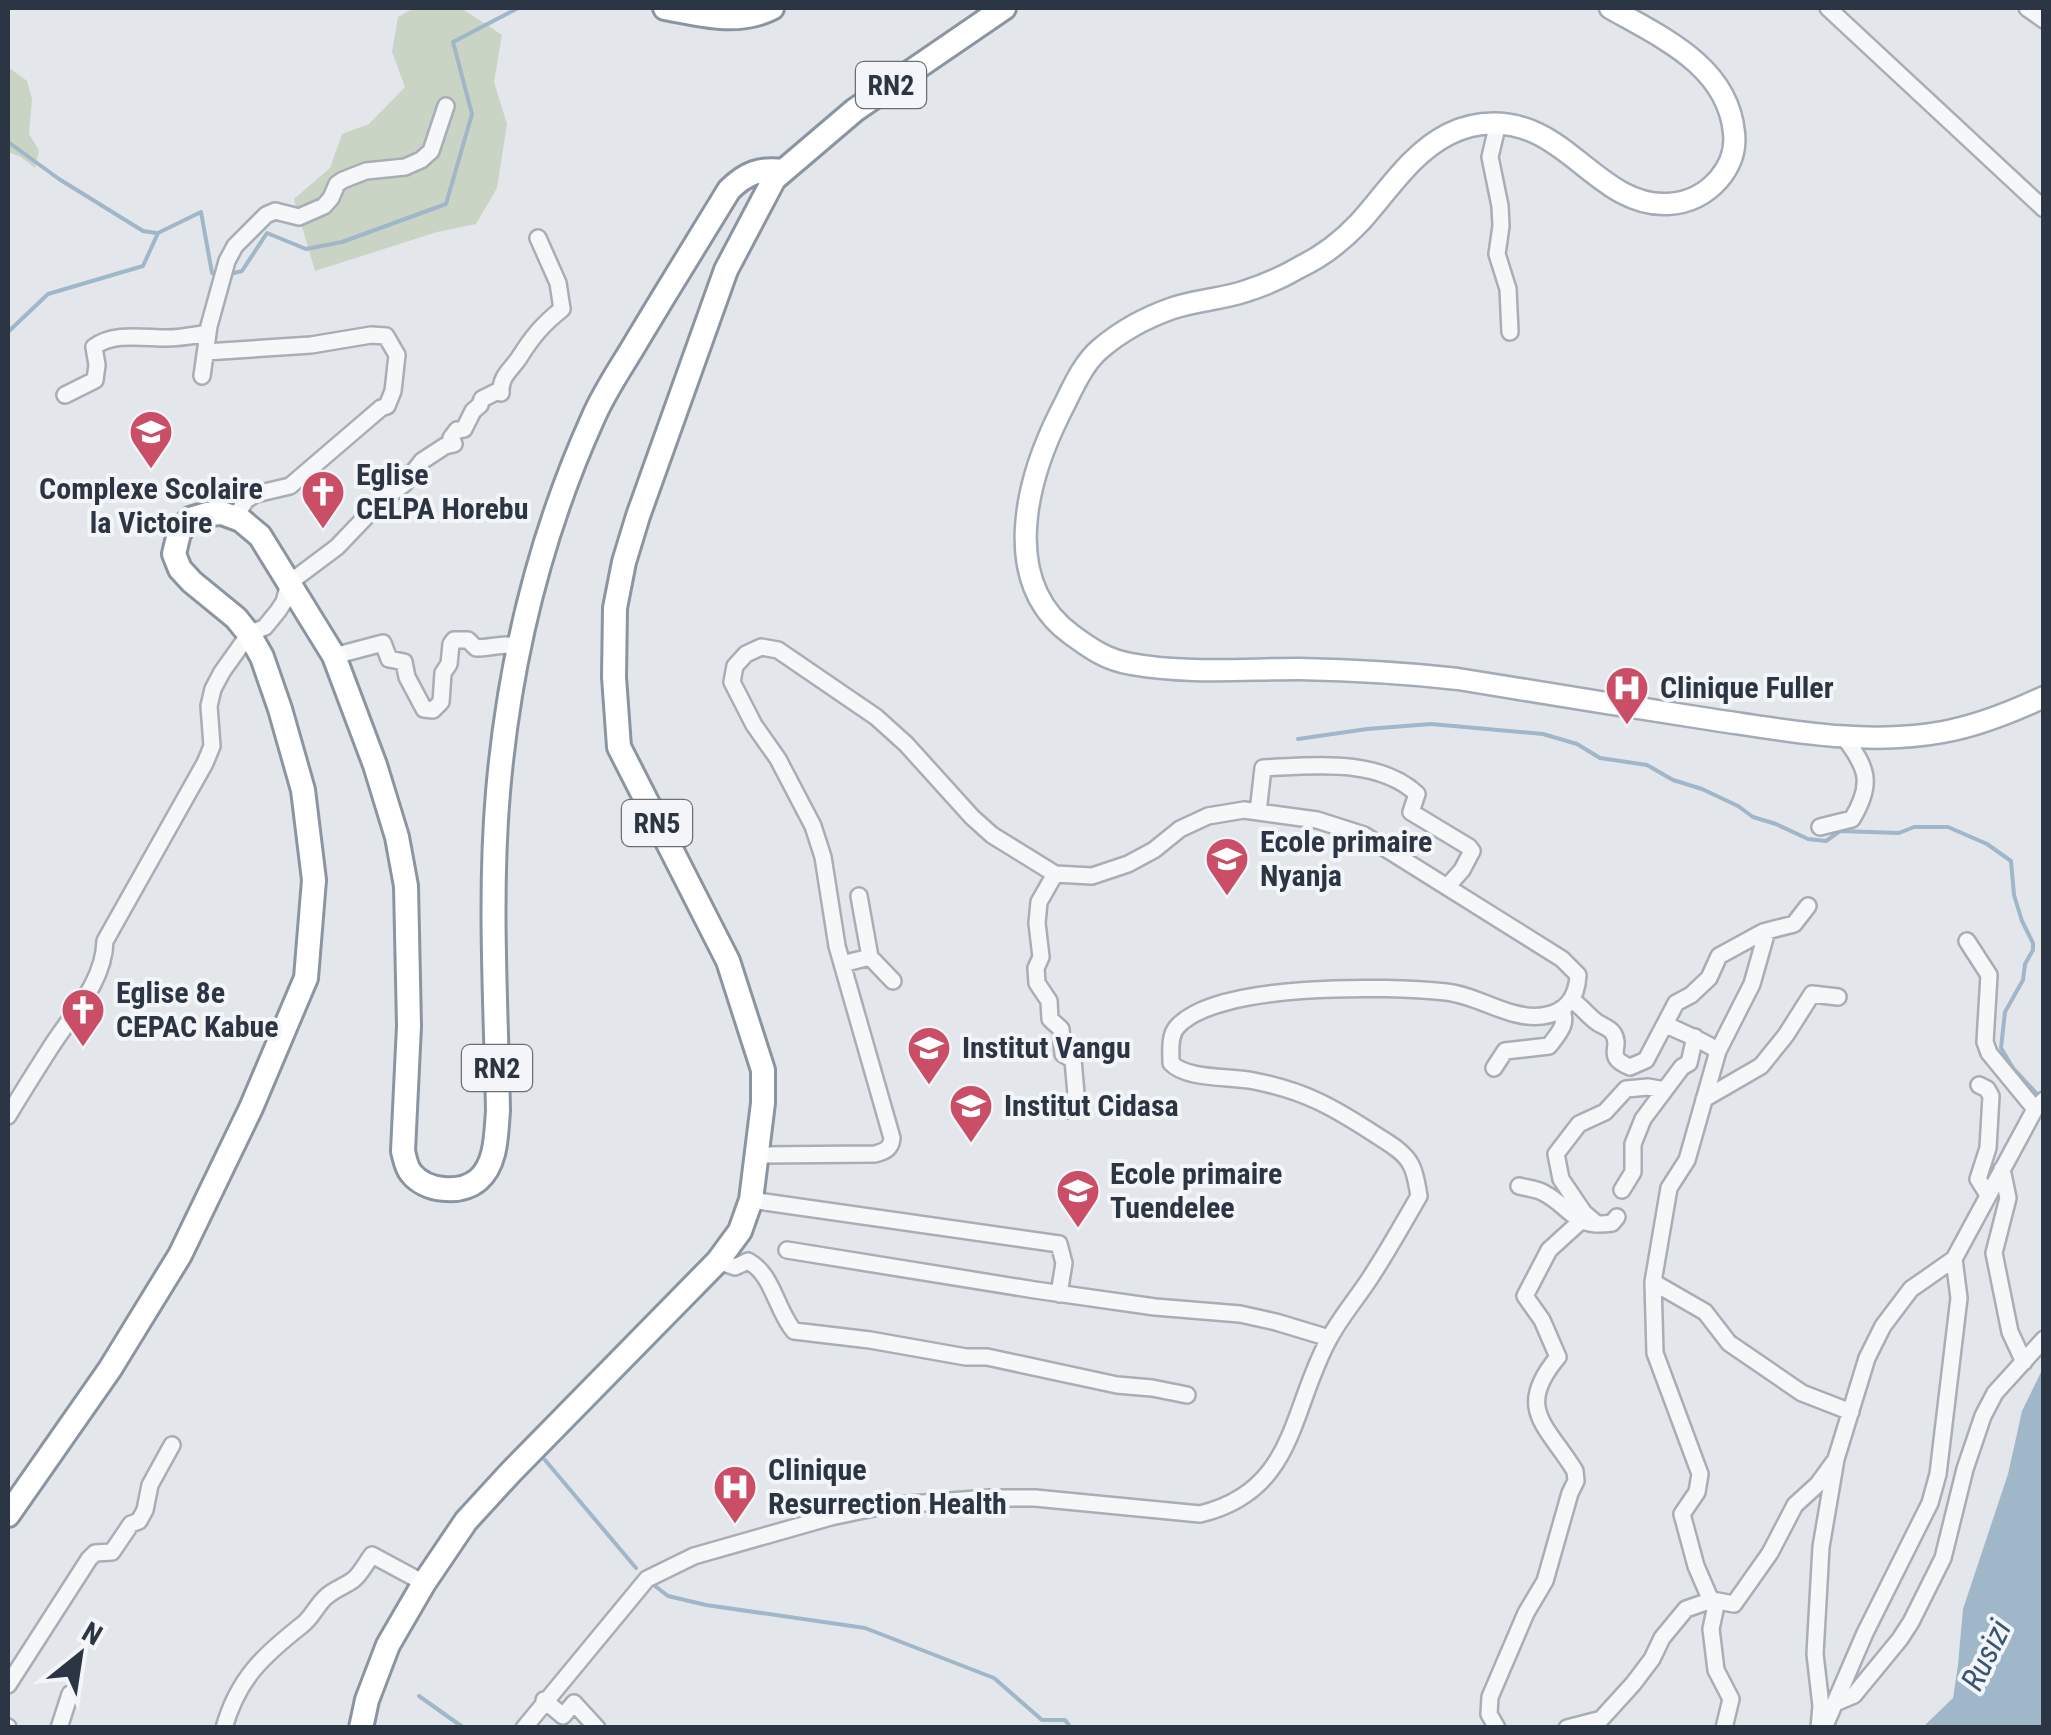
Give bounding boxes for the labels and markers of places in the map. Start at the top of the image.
school or university icon: Complexe Scolaire la Victoire [128,409,174,470]
place label: Eglise CELPA Horebu [356,457,528,526]
church icon: Eglise CELPA Horebu [300,469,346,530]
place label: Complexe Scolaire la Victoire [39,471,263,540]
hospital icon: Clinique Fuller [1604,665,1650,726]
place label: Clinique Fuller [1660,670,1834,705]
place label: Ecole primaire Nyanja [1260,824,1432,893]
school or university icon: Ecole primaire Nyanja [1204,836,1250,897]
place label: Eglise 8e CEPAC Kabue [116,975,279,1044]
church icon: Eglise 8e CEPAC Kabue [60,987,106,1048]
school or university icon: Institut Vangu [906,1025,952,1086]
place label: Institut Vangu [962,1030,1131,1065]
school or university icon: Institut Cidasa [948,1083,994,1144]
place label: Institut Cidasa [1004,1088,1179,1123]
place label: Ecole primaire Tuendelee [1110,1156,1282,1225]
school or university icon: Ecole primaire Tuendelee [1055,1168,1101,1229]
place label: Clinique Resurrection Health [768,1452,1007,1521]
hospital icon: Clinique Resurrection Health [712,1464,758,1525]

